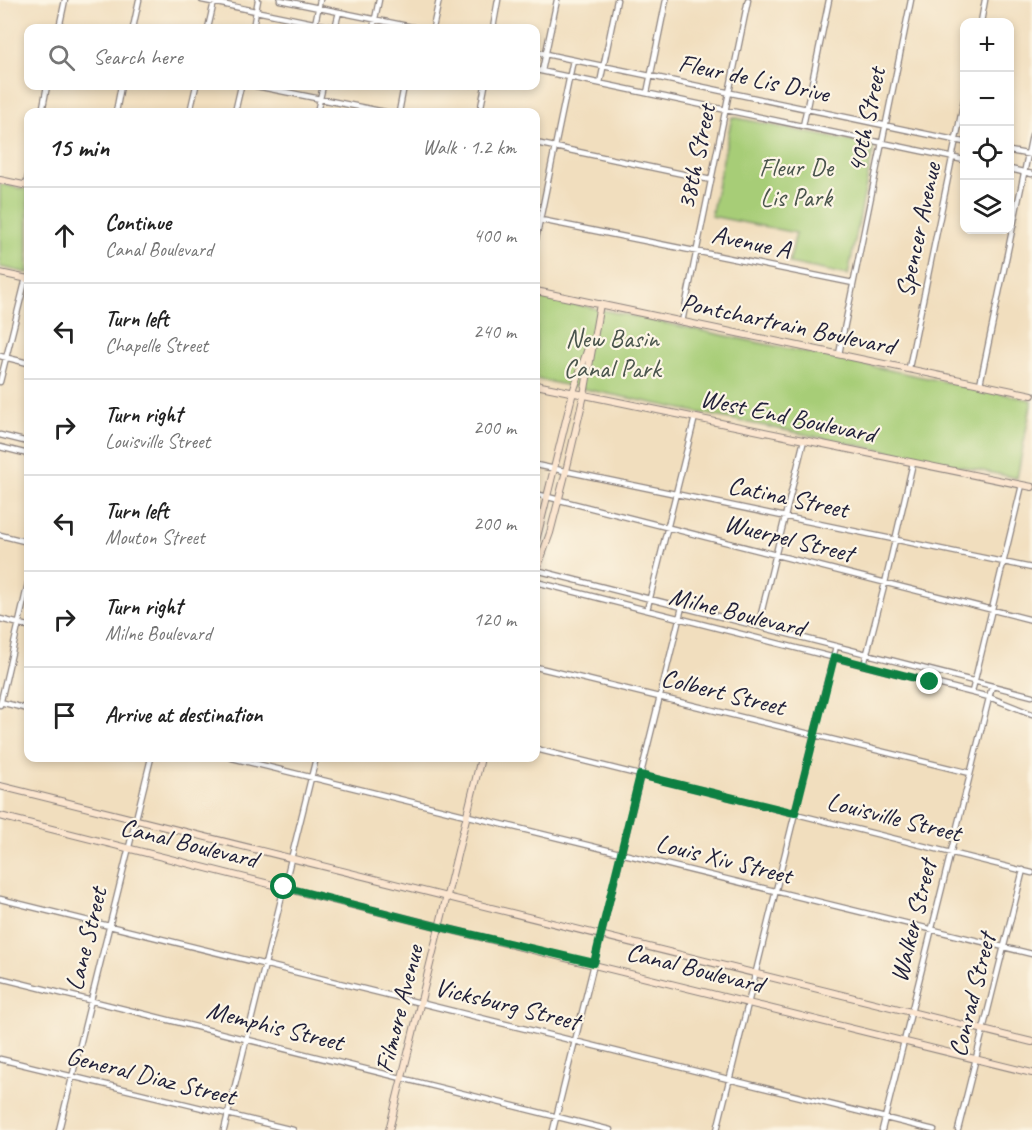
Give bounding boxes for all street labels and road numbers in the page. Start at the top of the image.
street label: Fleur de Lis Drive [676,46,834,110]
street label: 40th Street [839,62,894,175]
street label: 38th Street [669,99,724,212]
street label: Spencer Avenue [888,158,949,300]
street label: Avenue A [709,218,795,267]
street label: Pontchartrain Boulevard [678,285,902,364]
street label: West End Boulevard [698,381,882,451]
street label: Catina Street [725,468,853,526]
street label: Wuerpel Street [721,506,860,571]
street label: Milne Boulevard [666,579,812,646]
street label: Colbert Street [658,661,790,724]
street label: Louisville Street [824,784,967,850]
street label: Canal Boulevard [117,810,265,877]
street label: Louis Xiv Street [653,826,798,892]
street label: Walker Street [882,853,945,985]
street label: Lane Street [57,882,115,994]
street label: Conrad Street [941,927,1004,1060]
street label: Canal Boulevard [623,935,771,1002]
street label: Filmore Avenue [367,940,431,1076]
street label: Vicksburg Street [431,970,586,1039]
street label: Memphis Street [203,993,349,1059]
street label: General Diaz Street [63,1039,241,1114]

